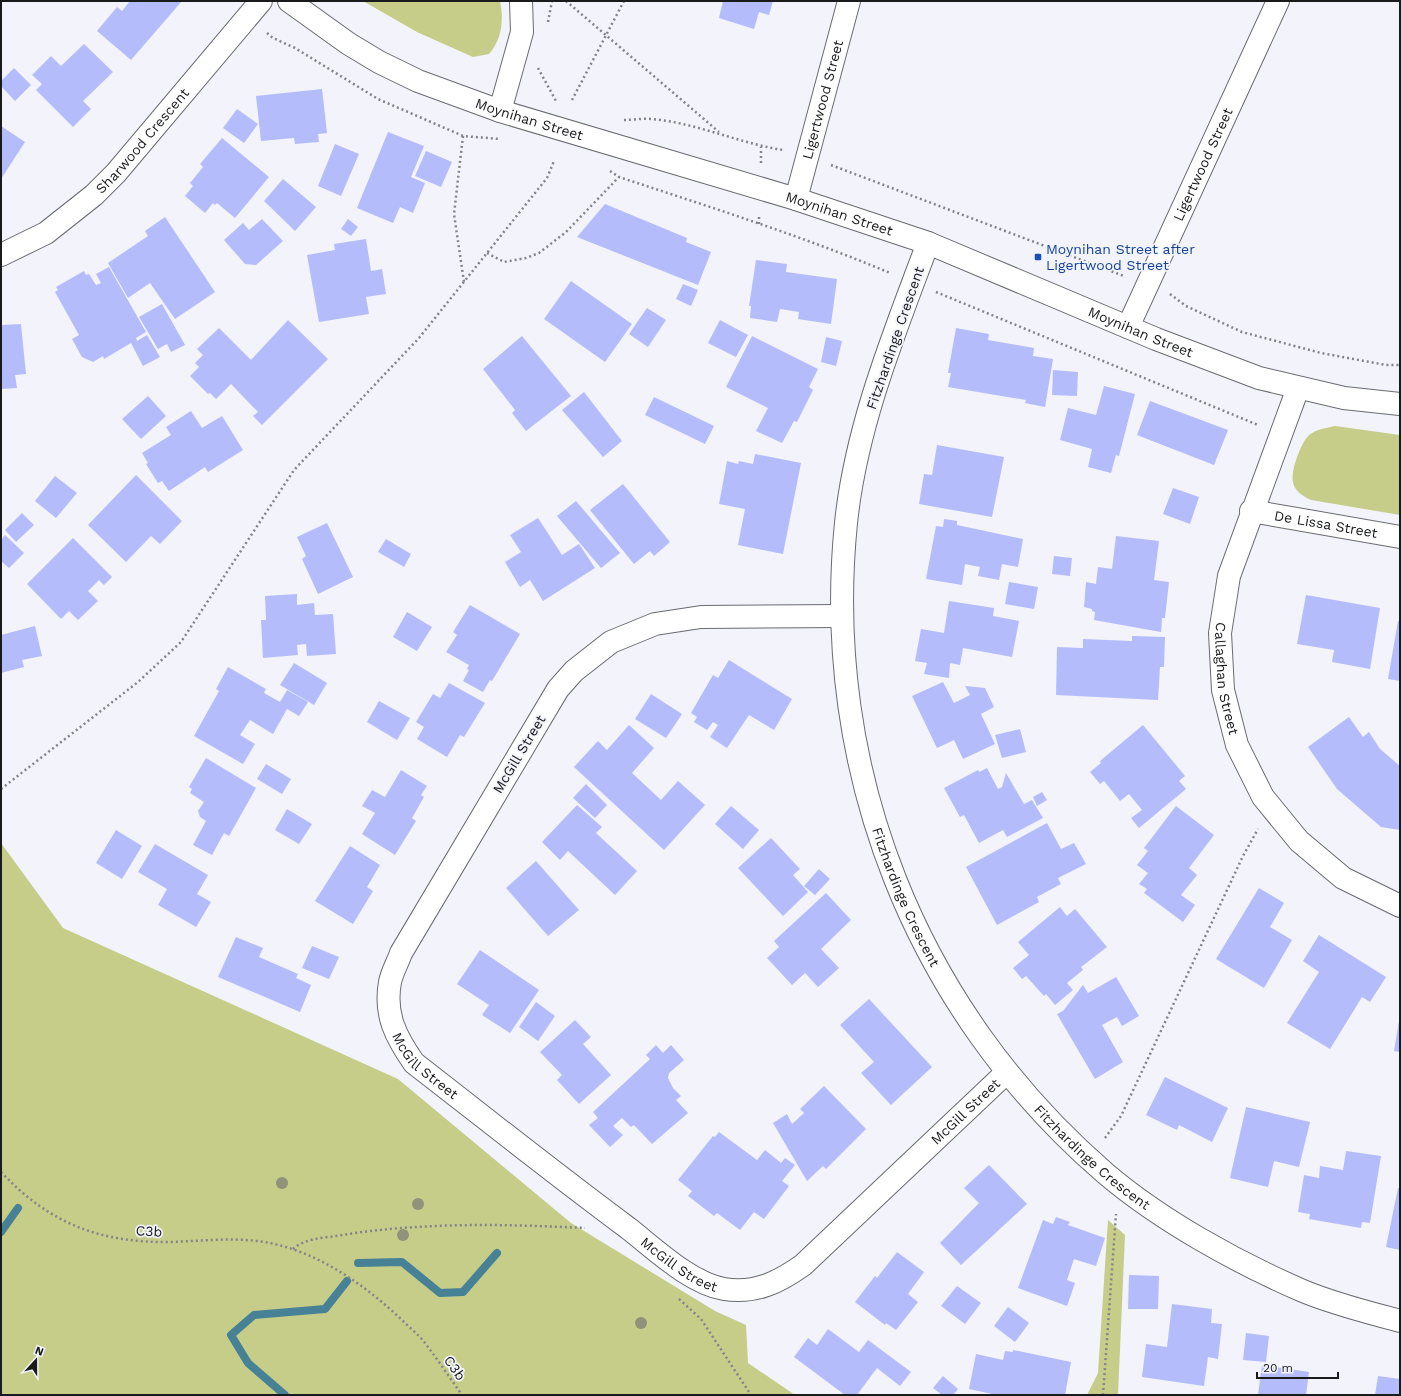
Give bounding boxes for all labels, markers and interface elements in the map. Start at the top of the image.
street label: Ligertwood Street [799,38,846,161]
street label: Sharwood Crescent [92,85,192,197]
street label: Moynihan Street [473,95,585,143]
street label: Ligertwood Street [1170,105,1236,224]
street label: Moynihan Street [784,188,895,239]
place label: Moynihan Street after Ligertwood Street [1046,241,1195,273]
marker: Moynihan Street after Ligertwood Street [1033,252,1043,262]
street label: Fitzhardinge Crescent [863,264,927,412]
street label: Moynihan Street [1086,303,1196,360]
street label: De Lissa Street [1273,507,1379,541]
street label: Callaghan Street [1212,621,1242,737]
street label: McGill Street [489,712,549,796]
street label: Fitzhardinge Crescent [869,825,943,969]
street label: McGill Street [389,1030,461,1102]
street label: McGill Street [928,1075,1003,1148]
street label: Fitzhardinge Crescent [1031,1101,1153,1213]
street label: C3b [135,1222,163,1240]
street label: McGill Street [638,1234,719,1295]
north arrow [16,1340,56,1380]
text: N [33,1344,46,1359]
street label: C3b [441,1353,469,1383]
scale bar [1257,1354,1338,1380]
text: 20 m [1263,1361,1293,1375]

